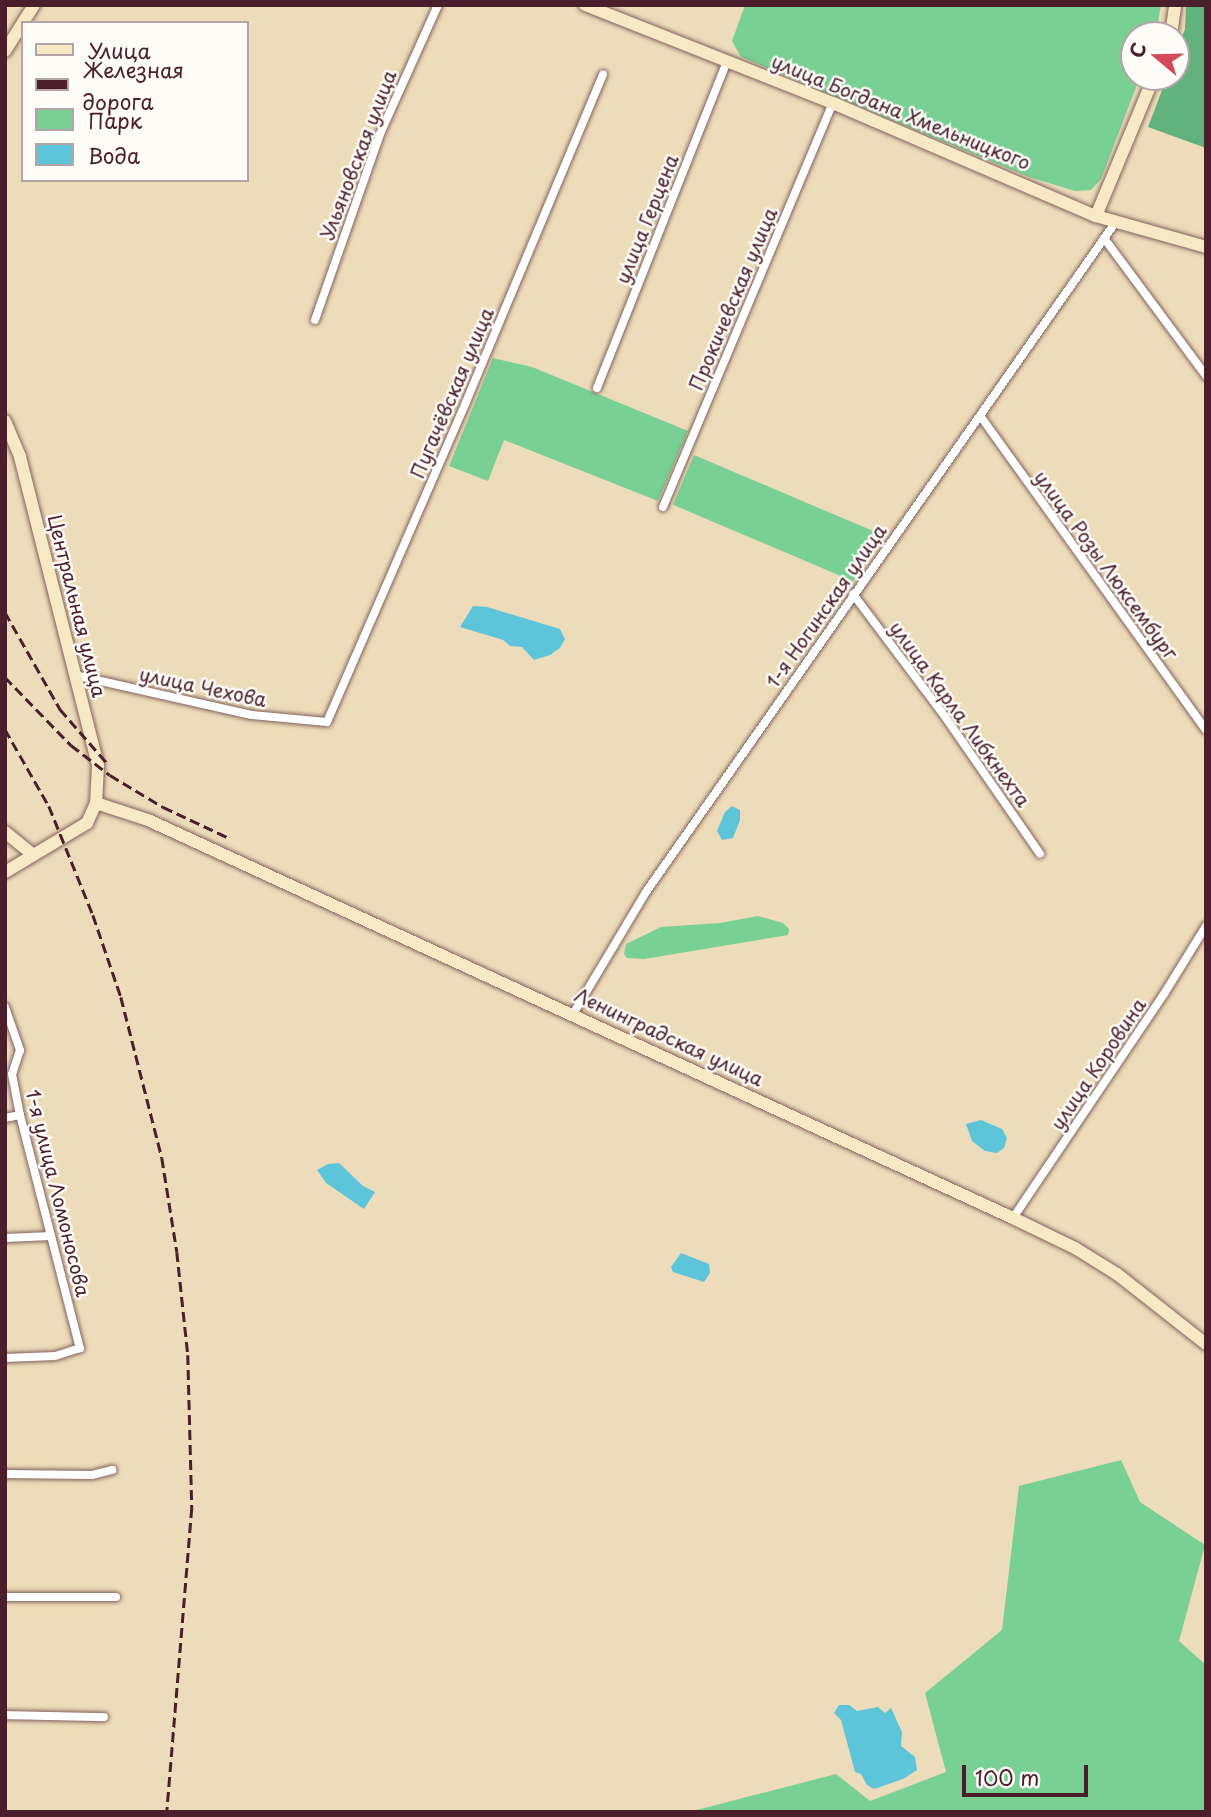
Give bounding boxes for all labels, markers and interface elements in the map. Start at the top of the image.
legend [21,21,248,182]
north arrow [1120,21,1190,91]
text: Улица [88,34,151,66]
text: С [1121,39,1153,61]
street label: улица Богдана Хмельницкого [768,49,1034,175]
text: Железная дорога [83,53,184,117]
street label: Ульяновская улица [315,67,401,243]
text: Парк [88,104,142,136]
text: Вода [88,139,140,171]
street label: улица Герцена [611,151,683,287]
street label: Прокичевская улица [684,204,782,394]
street label: Пугачёвская улица [405,304,499,482]
street label: улица Розы Люксембург [1029,465,1183,665]
street label: Центральная улица [43,512,111,700]
street label: 1-я Ногинская улица [761,519,891,693]
street label: улица Карла Либкнехта [885,617,1035,811]
street label: улица Чехова [137,662,269,712]
street label: Ленинградская улица [571,983,767,1091]
street label: улица Коровина [1045,994,1151,1134]
street label: 1-я улица Ломоносова [21,1086,95,1300]
scale bar [966,1750,1092,1794]
text: 100 m [975,1761,1039,1793]

